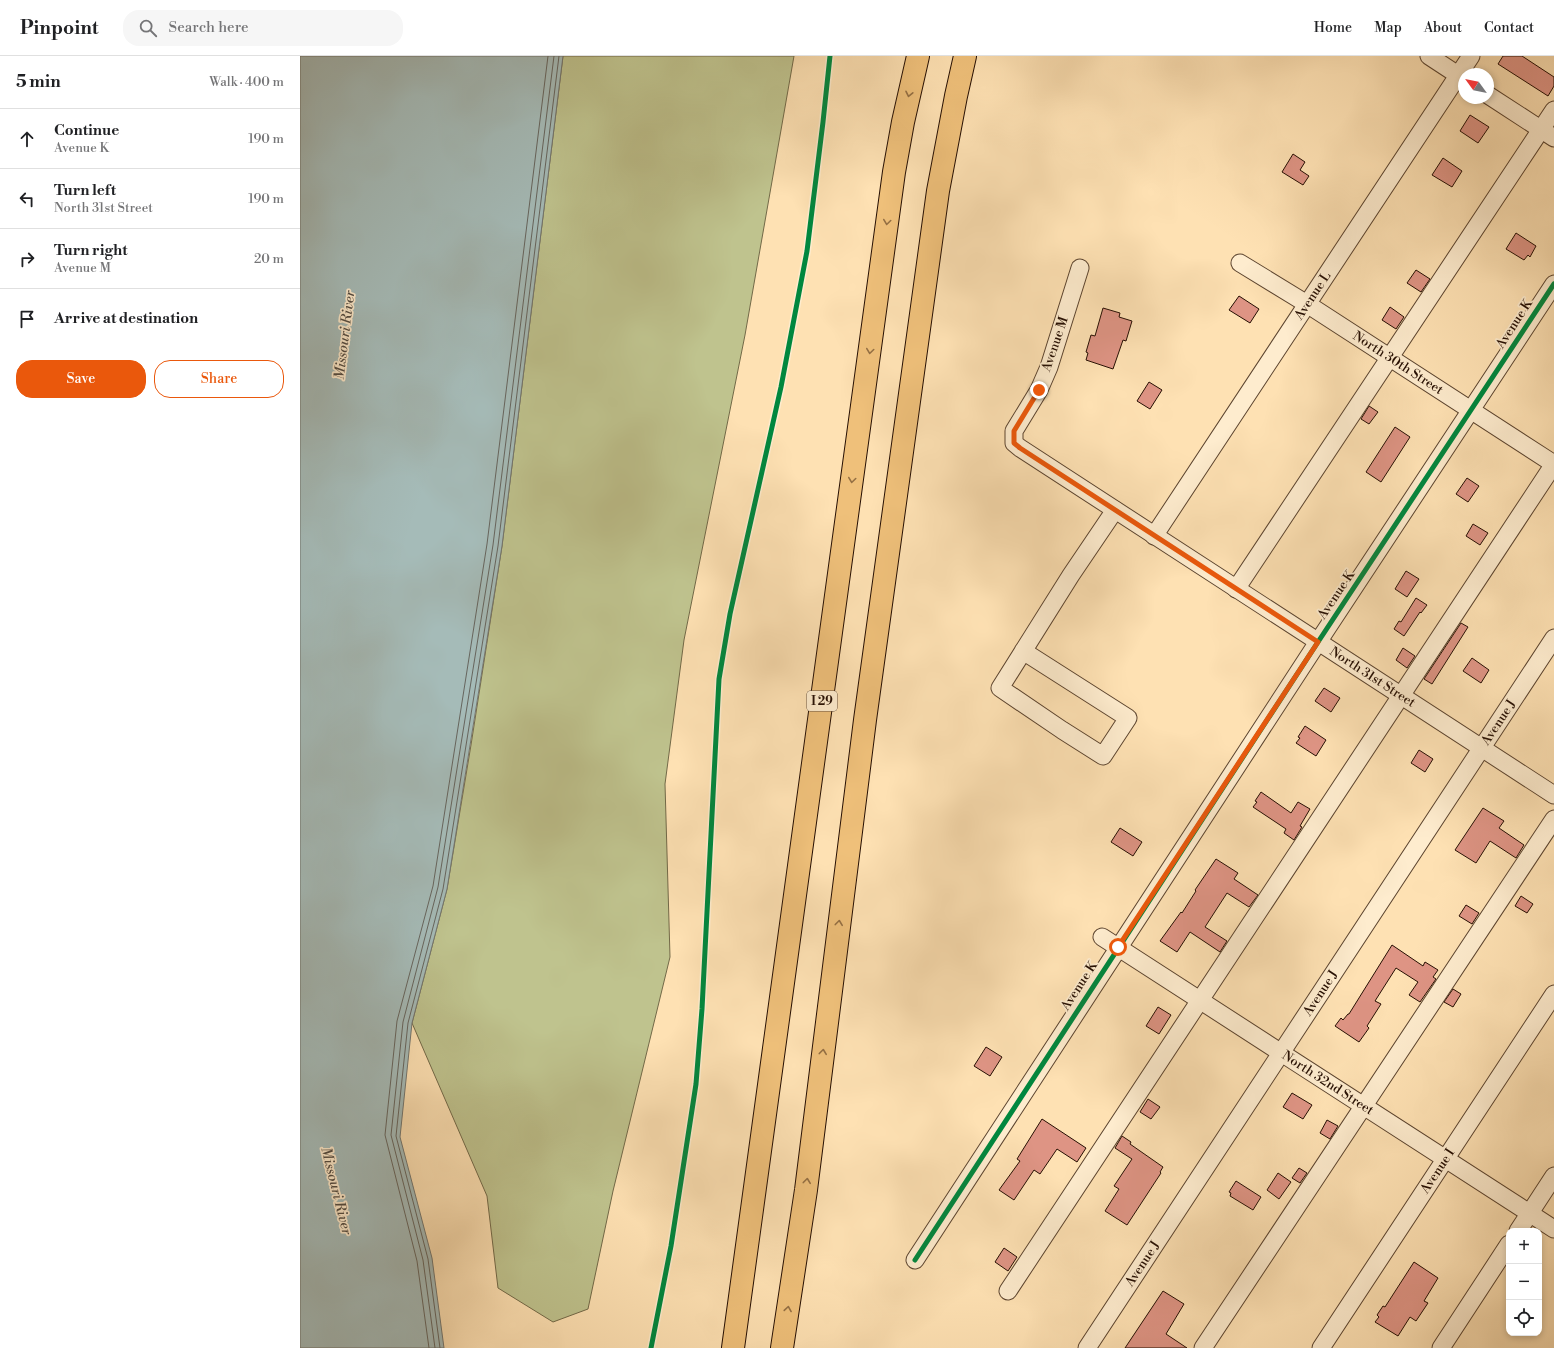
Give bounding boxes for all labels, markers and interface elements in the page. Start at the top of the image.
search box [123,10,403,46]
text: Pinpoint [20,16,99,40]
icon: search [137,17,159,39]
text: Search here [169,18,249,37]
text: Home [1314,19,1352,37]
text: Map [1374,19,1402,37]
text: About [1424,19,1462,37]
text: Contact [1484,19,1534,37]
north arrow [1458,68,1494,104]
text: 5 min [16,71,61,93]
text: Walk · 400 m [209,74,284,90]
one-way arrow [906,91,914,97]
text: Continue [54,121,119,140]
icon: ahead [16,128,38,150]
text: 190 m [248,131,284,147]
text: Avenue K [54,140,109,156]
text: Turn left [54,181,116,200]
icon: left [16,188,38,210]
text: 190 m [248,191,284,207]
text: North 31st Street [54,200,153,216]
one-way arrow [883,219,892,225]
text: Turn right [54,241,128,260]
icon: right [16,248,38,270]
text: 20 m [254,251,284,267]
text: Avenue M [54,260,111,276]
street label: Avenue L [1291,268,1335,324]
water label: Missouri River [331,288,360,381]
street label: Avenue K [1492,295,1537,352]
icon: arrive [16,308,38,330]
text: Arrive at destination [54,309,198,328]
street label: Avenue M [1038,314,1072,375]
street label: North 30th Street [1350,328,1447,398]
one-way arrow [866,348,875,354]
button: Save [16,360,146,398]
button: Share [154,360,284,398]
route end [1030,381,1048,399]
one-way arrow [848,477,857,483]
street label: Avenue K [1313,566,1359,623]
street label: North 31st Street [1327,643,1419,711]
road number: I 29 [807,691,837,711]
street label: Avenue J [1477,696,1519,749]
one-way arrow [835,920,844,926]
route start [1109,938,1127,956]
street label: Avenue K [1057,957,1102,1014]
street label: Avenue J [1299,967,1341,1020]
street label: North 32nd Street [1279,1048,1377,1119]
one-way arrow [818,1049,827,1055]
water label: Missouri River [316,1145,356,1238]
street label: Avenue I [1416,1145,1458,1197]
one-way arrow [802,1178,811,1184]
map controls [1506,1228,1542,1336]
button: + [1506,1228,1542,1264]
street label: Avenue J [1121,1238,1163,1290]
button: − [1506,1264,1542,1300]
button: locate [1506,1300,1542,1336]
one-way arrow [783,1306,792,1313]

